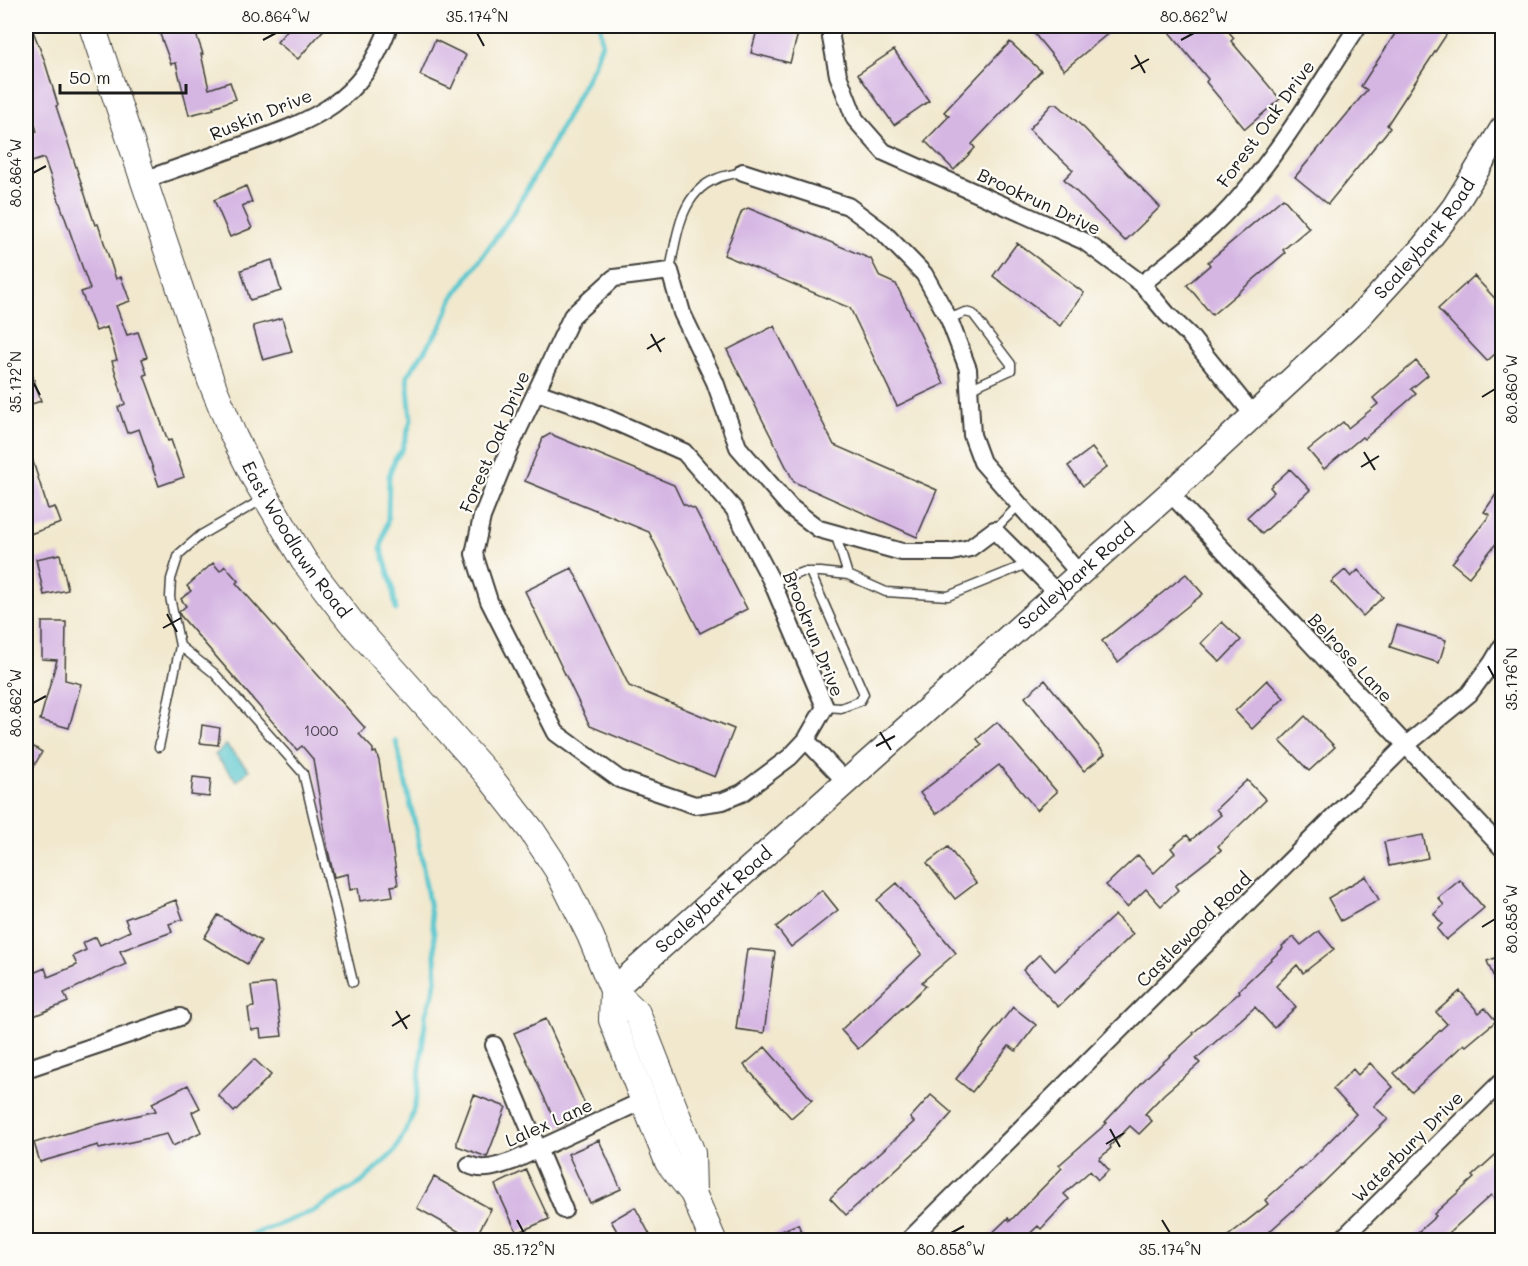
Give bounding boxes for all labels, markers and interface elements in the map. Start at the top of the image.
text: 80.864°W [242,6,310,26]
text: 35.174°N [446,6,508,26]
text: 80.862°W [1160,6,1228,26]
street label: Forest Oak Drive [1211,55,1319,192]
scale bar [60,57,186,95]
text: 50 m [69,65,111,89]
street label: Ruskin Drive [206,83,315,146]
text: 80.864°W [5,139,25,207]
street label: Brookrun Drive [974,162,1105,240]
street label: Scaleybark Road [1368,174,1480,304]
text: 35.172°N [5,351,25,413]
text: 80.860°W [1501,354,1521,424]
street label: Forest Oak Drive [453,367,535,516]
street label: East Woodlawn Road [237,457,356,622]
street label: Scaleybark Road [1012,517,1139,634]
street label: Brookrun Drive [778,567,850,700]
street label: Belrose Lane [1303,607,1398,707]
text: 35.176°N [1501,648,1521,710]
text: 80.862°W [5,669,25,737]
house number: 1000 [304,720,338,740]
street label: Scaleybark Road [649,841,777,958]
street label: Castlewood Road [1130,866,1256,992]
text: 80.858°W [1501,885,1521,953]
street label: Waterbury Drive [1346,1085,1468,1207]
street label: Lalex Lane [501,1092,596,1152]
text: 35.172°N [493,1239,555,1259]
text: 80.858°W [917,1239,985,1259]
text: 35.174°N [1139,1239,1201,1259]

